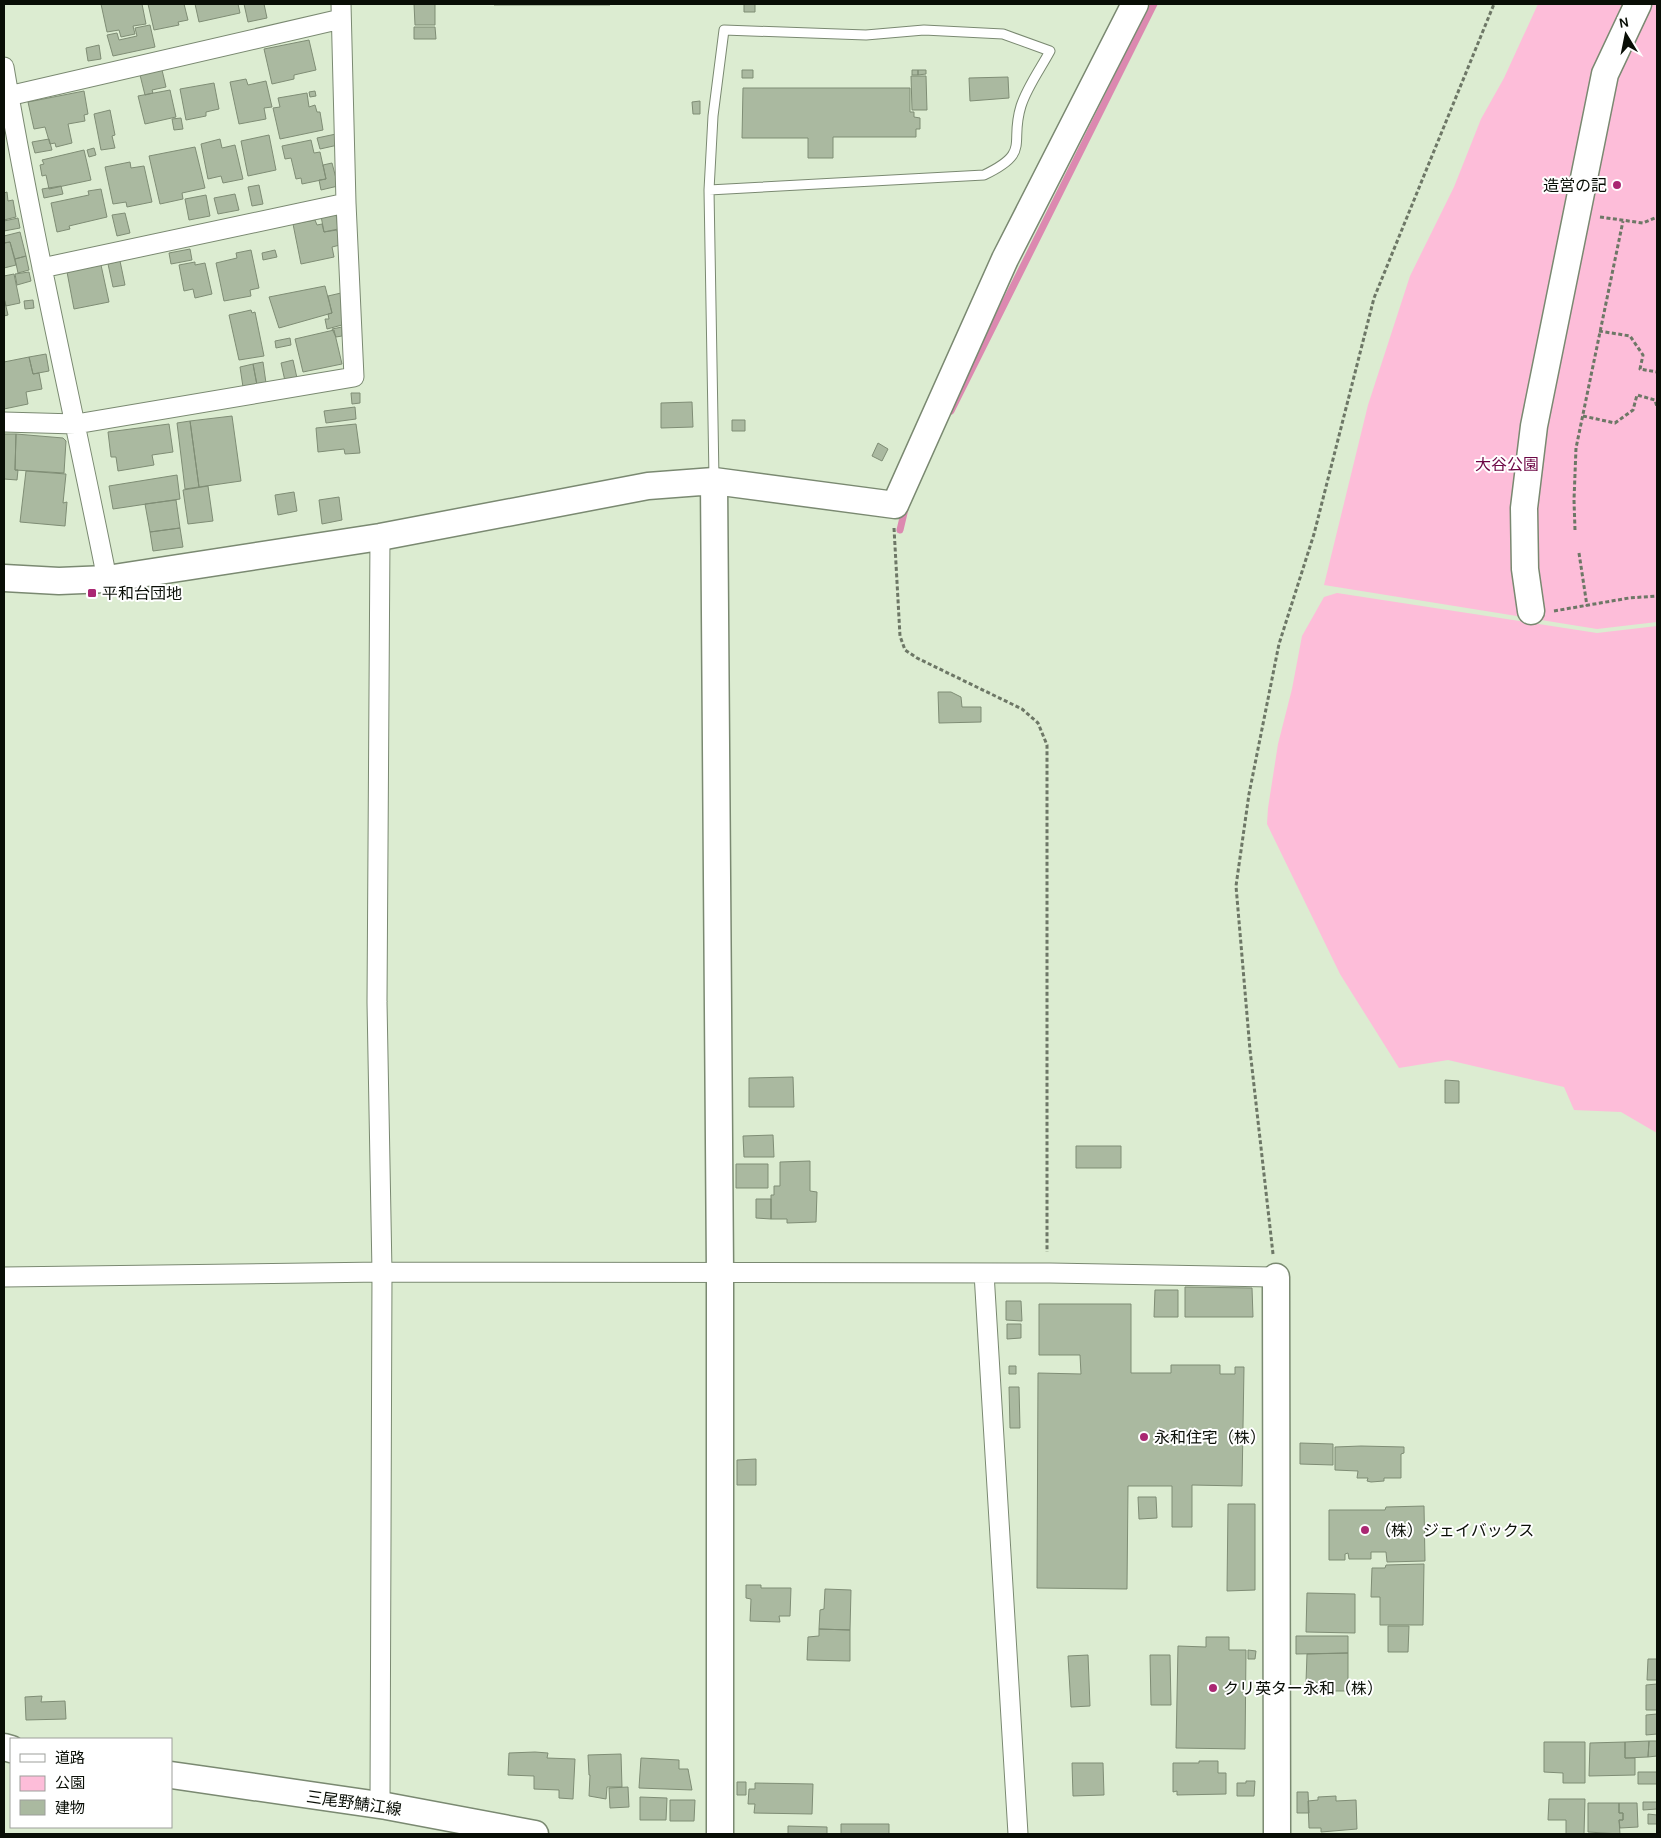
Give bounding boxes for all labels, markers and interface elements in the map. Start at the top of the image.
north arrow [1601,10,1651,60]
text: N [1617,13,1630,32]
place label: 造営の記 [1543,176,1607,195]
marker: 造営の記 [1611,179,1623,191]
park label: 大谷公園 [1475,455,1539,474]
place label: 平和台団地 [102,584,182,603]
marker: 平和台団地 [86,587,98,599]
place label: 永和住宅（株） [1154,1428,1266,1447]
marker: 永和住宅（株） [1138,1431,1150,1443]
place label: （株）ジェイバックス [1375,1521,1534,1540]
marker: （株）ジェイバックス [1359,1524,1371,1536]
place label: クリ英ター永和（株） [1223,1679,1383,1698]
marker: クリ英ター永和（株） [1207,1682,1219,1694]
legend [10,1738,172,1828]
text: 道路 [55,1749,85,1767]
text: 公園 [55,1774,85,1792]
street label: 三尾野鯖江線 [305,1787,403,1819]
text: 建物 [55,1799,85,1817]

